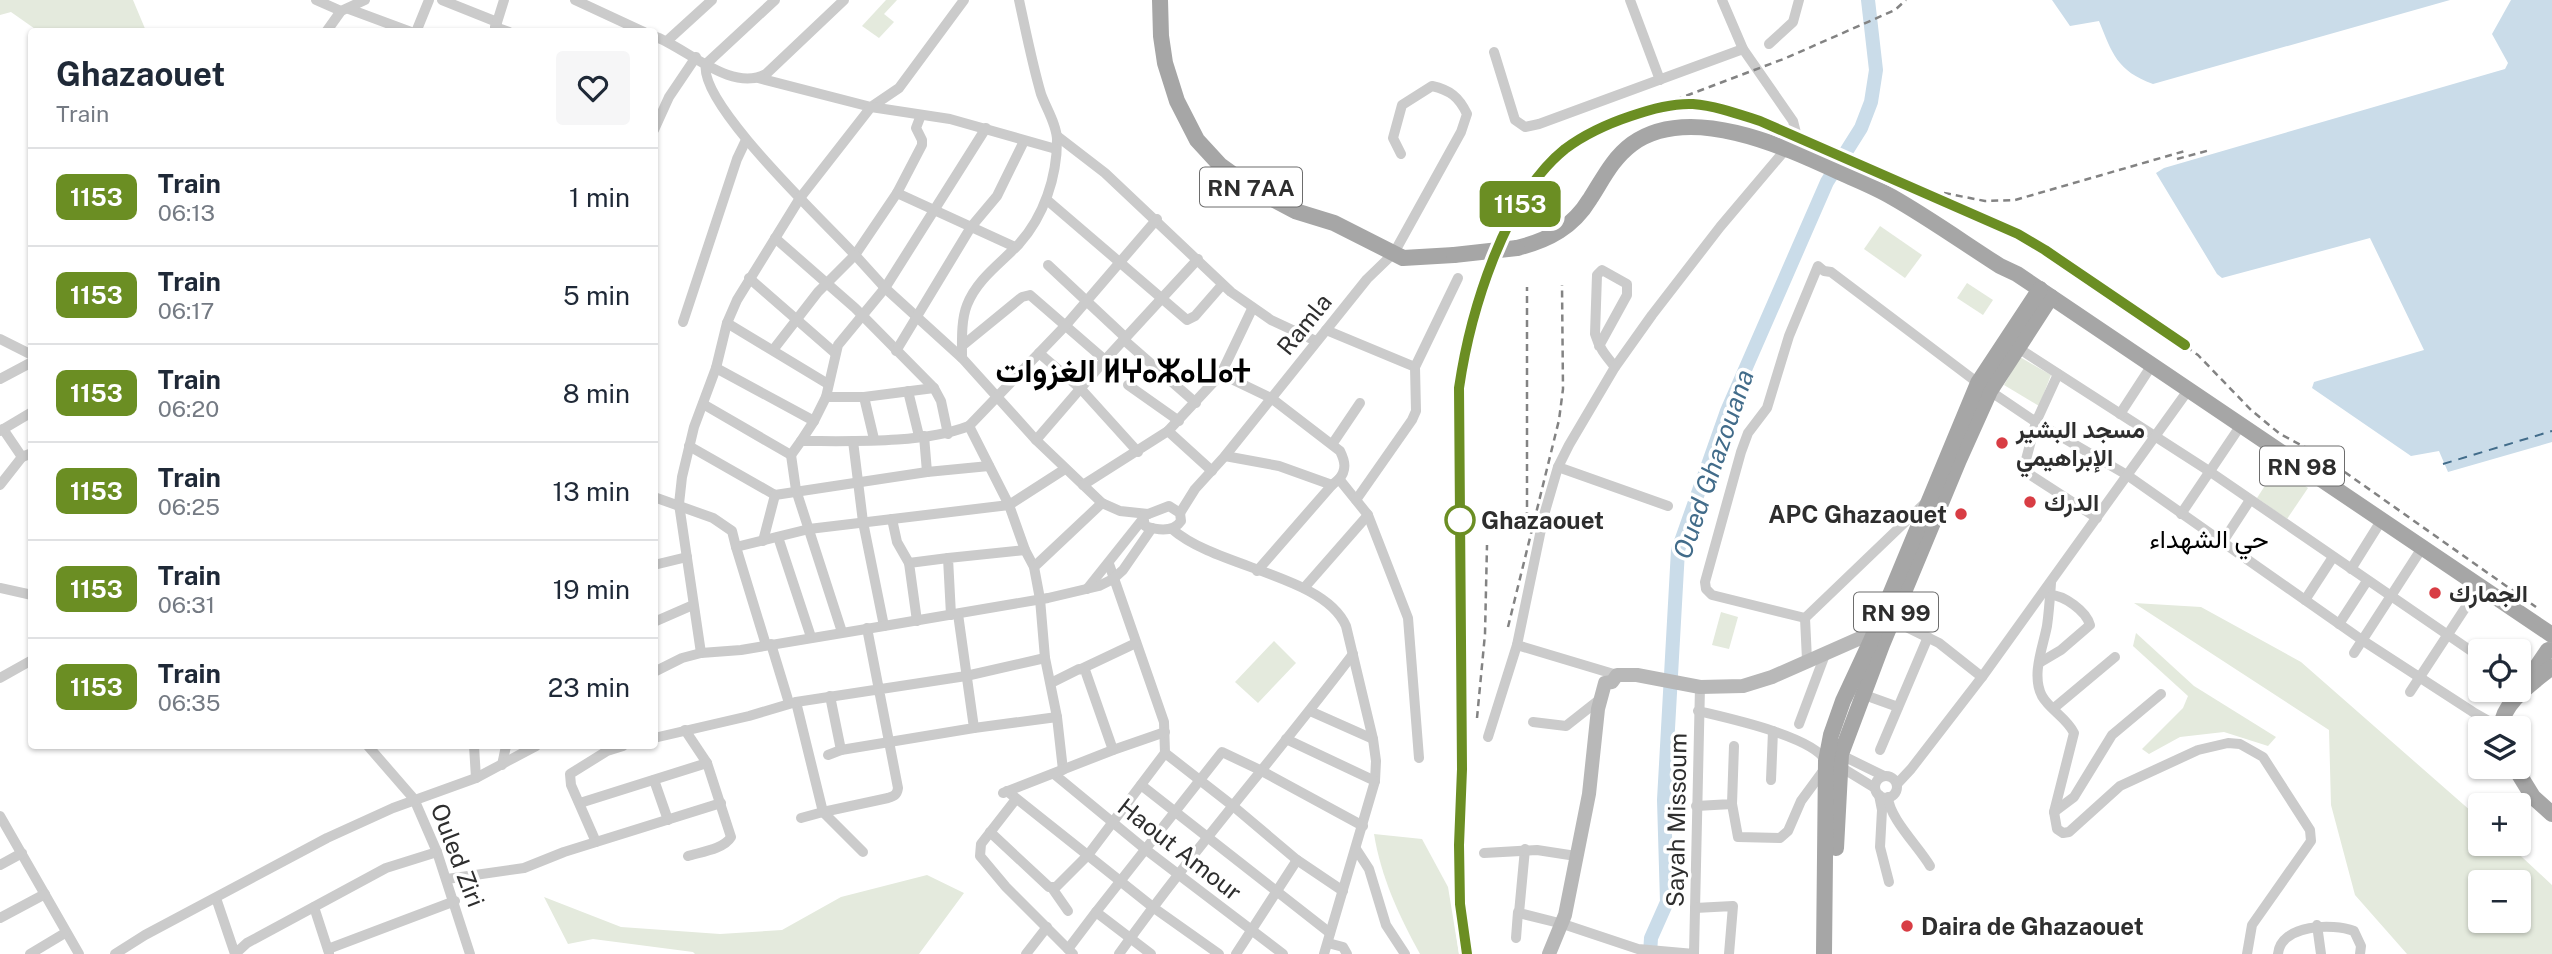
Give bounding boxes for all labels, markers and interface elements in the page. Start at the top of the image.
button: heart [556,51,630,125]
text: Ghazaouet [56,55,225,93]
text: Train [56,100,109,127]
text: Train [158,168,221,199]
road number: RN 7AA [1200,168,1302,206]
line badge: 1153 [1471,181,1569,227]
text: 1 min [569,182,630,213]
text: 1153 [70,183,123,211]
text: 1153 [1494,190,1546,218]
text: 06:13 [158,199,215,226]
text: Train [158,266,221,297]
text: 5 min [563,280,630,311]
text: 1153 [70,281,123,309]
street label: Ramla [1271,288,1337,360]
text: 06:17 [158,297,214,324]
district label: الغزوات ⵍⵖⴰⵣⴰⵡⴰⵜ [996,352,1251,391]
text: Train [158,364,221,395]
water label: Oued Ghazouana [1666,365,1760,563]
text: 8 min [563,378,630,409]
text: 1153 [70,379,123,407]
text: 06:20 [158,395,219,422]
place label: مسجد البشير الإبراهيمي [2015,415,2145,478]
marker: مسجد البشير الإبراهيمي [1994,435,2010,451]
road number: RN 98 [2260,446,2344,486]
text: Train [158,462,221,493]
text: 13 min [553,476,630,507]
text: 1153 [70,477,123,505]
place label: الدرك [2044,488,2099,518]
text: 06:25 [158,493,220,520]
marker: الدرك [2022,494,2038,510]
place label: APC Ghazaouet [1768,500,1947,528]
marker: Ghazaouet [1445,505,1475,535]
place label: Ghazaouet [1481,506,1604,534]
marker: APC Ghazaouet [1953,506,1969,522]
district label: حي الشهداء [2149,523,2269,560]
text: Train [158,560,221,591]
text: 19 min [553,574,630,605]
text: 1153 [70,575,123,603]
place label: الجمارك [2449,579,2528,609]
marker: الجمارك [2427,585,2443,601]
text: 06:31 [158,591,215,618]
road number: RN 99 [1854,592,1938,632]
map controls [2468,639,2531,933]
button: locate [2468,639,2531,702]
text: Train [158,658,221,689]
text: 23 min [548,672,630,703]
text: 1153 [70,673,123,701]
text: 06:35 [158,689,220,716]
button: layers [2468,716,2531,779]
street label: Sayah Missoum [1660,733,1692,907]
street label: Haout Amour [1113,792,1247,906]
button: + [2468,793,2531,856]
street label: Ouled Ziri [425,799,491,911]
button: − [2468,870,2531,933]
place label: Daira de Ghazaouet [1921,912,2144,940]
marker: Daira de Ghazaouet [1899,918,1915,934]

